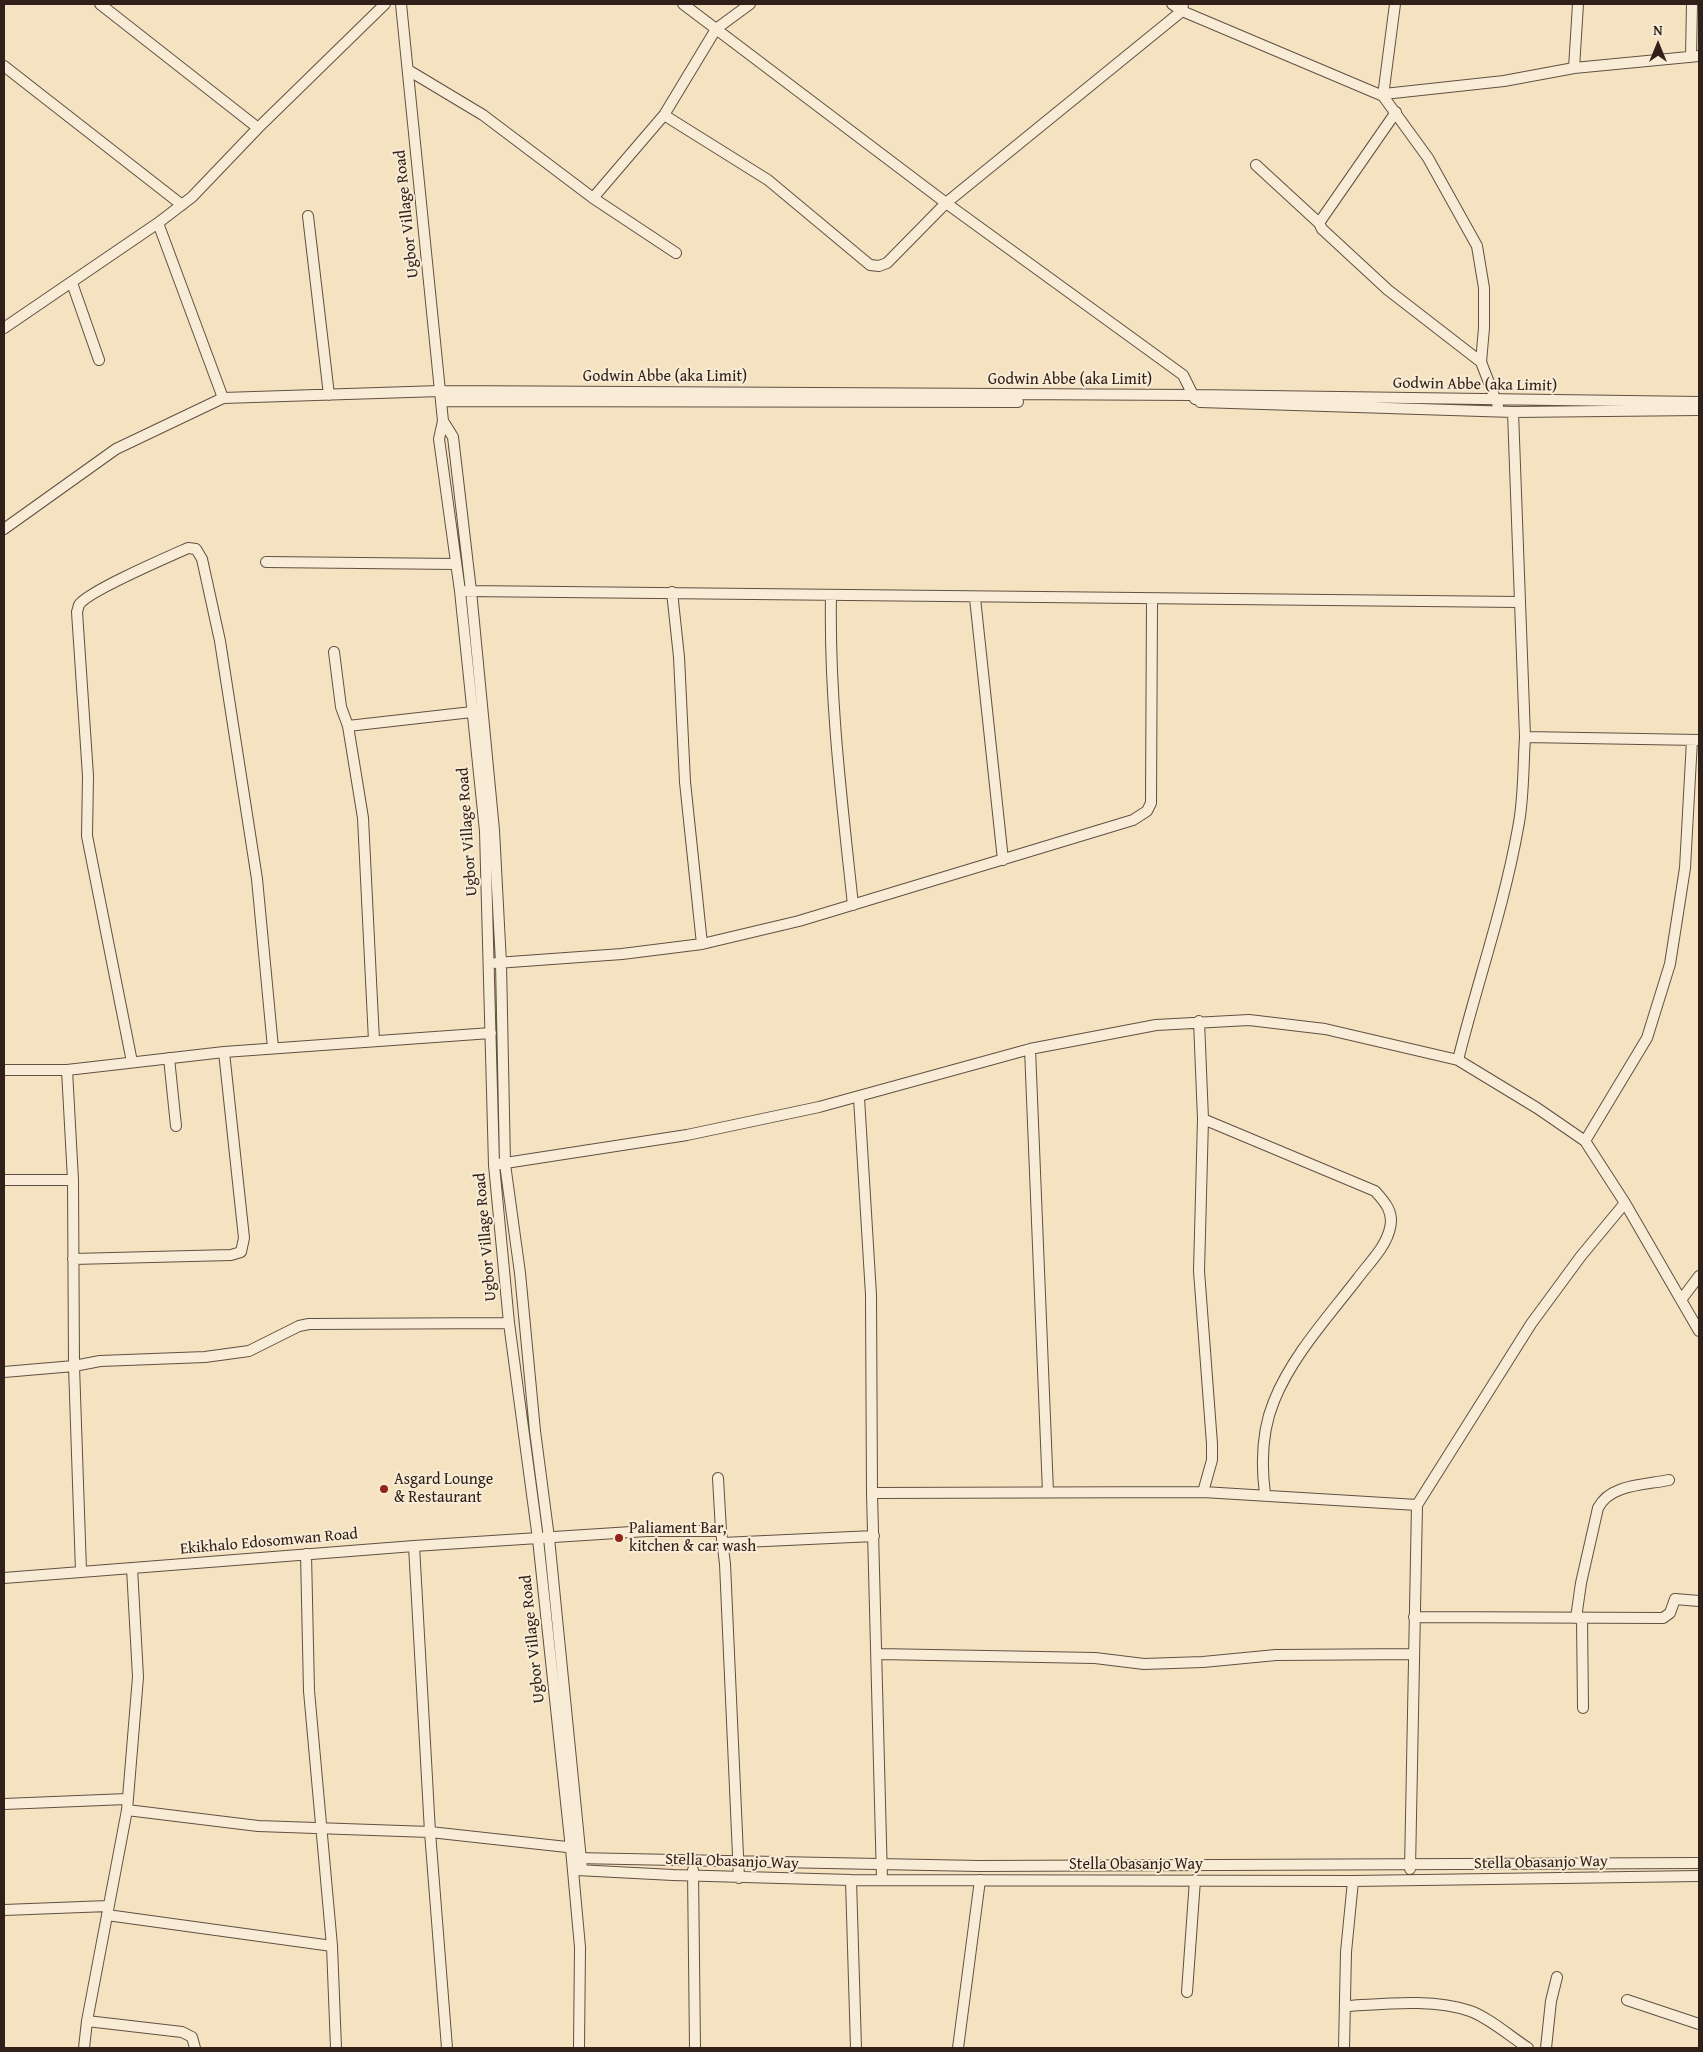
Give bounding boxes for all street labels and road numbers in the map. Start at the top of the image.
street label: Ugbor Village Road [391,149,423,279]
street label: Godwin Abbe (aka Limit) [583,367,747,387]
street label: Godwin Abbe (aka Limit) [988,370,1152,390]
street label: Godwin Abbe (aka Limit) [1393,374,1557,396]
street label: Ugbor Village Road [454,767,482,897]
street label: Ugbor Village Road [471,1172,501,1302]
street label: Ekikhalo Edosomwan Road [179,1525,359,1559]
street label: Ugbor Village Road [517,1574,549,1704]
street label: Stella Obasanjo Way [665,1850,799,1874]
street label: Stella Obasanjo Way [1474,1852,1608,1874]
street label: Stella Obasanjo Way [1069,1855,1203,1875]

